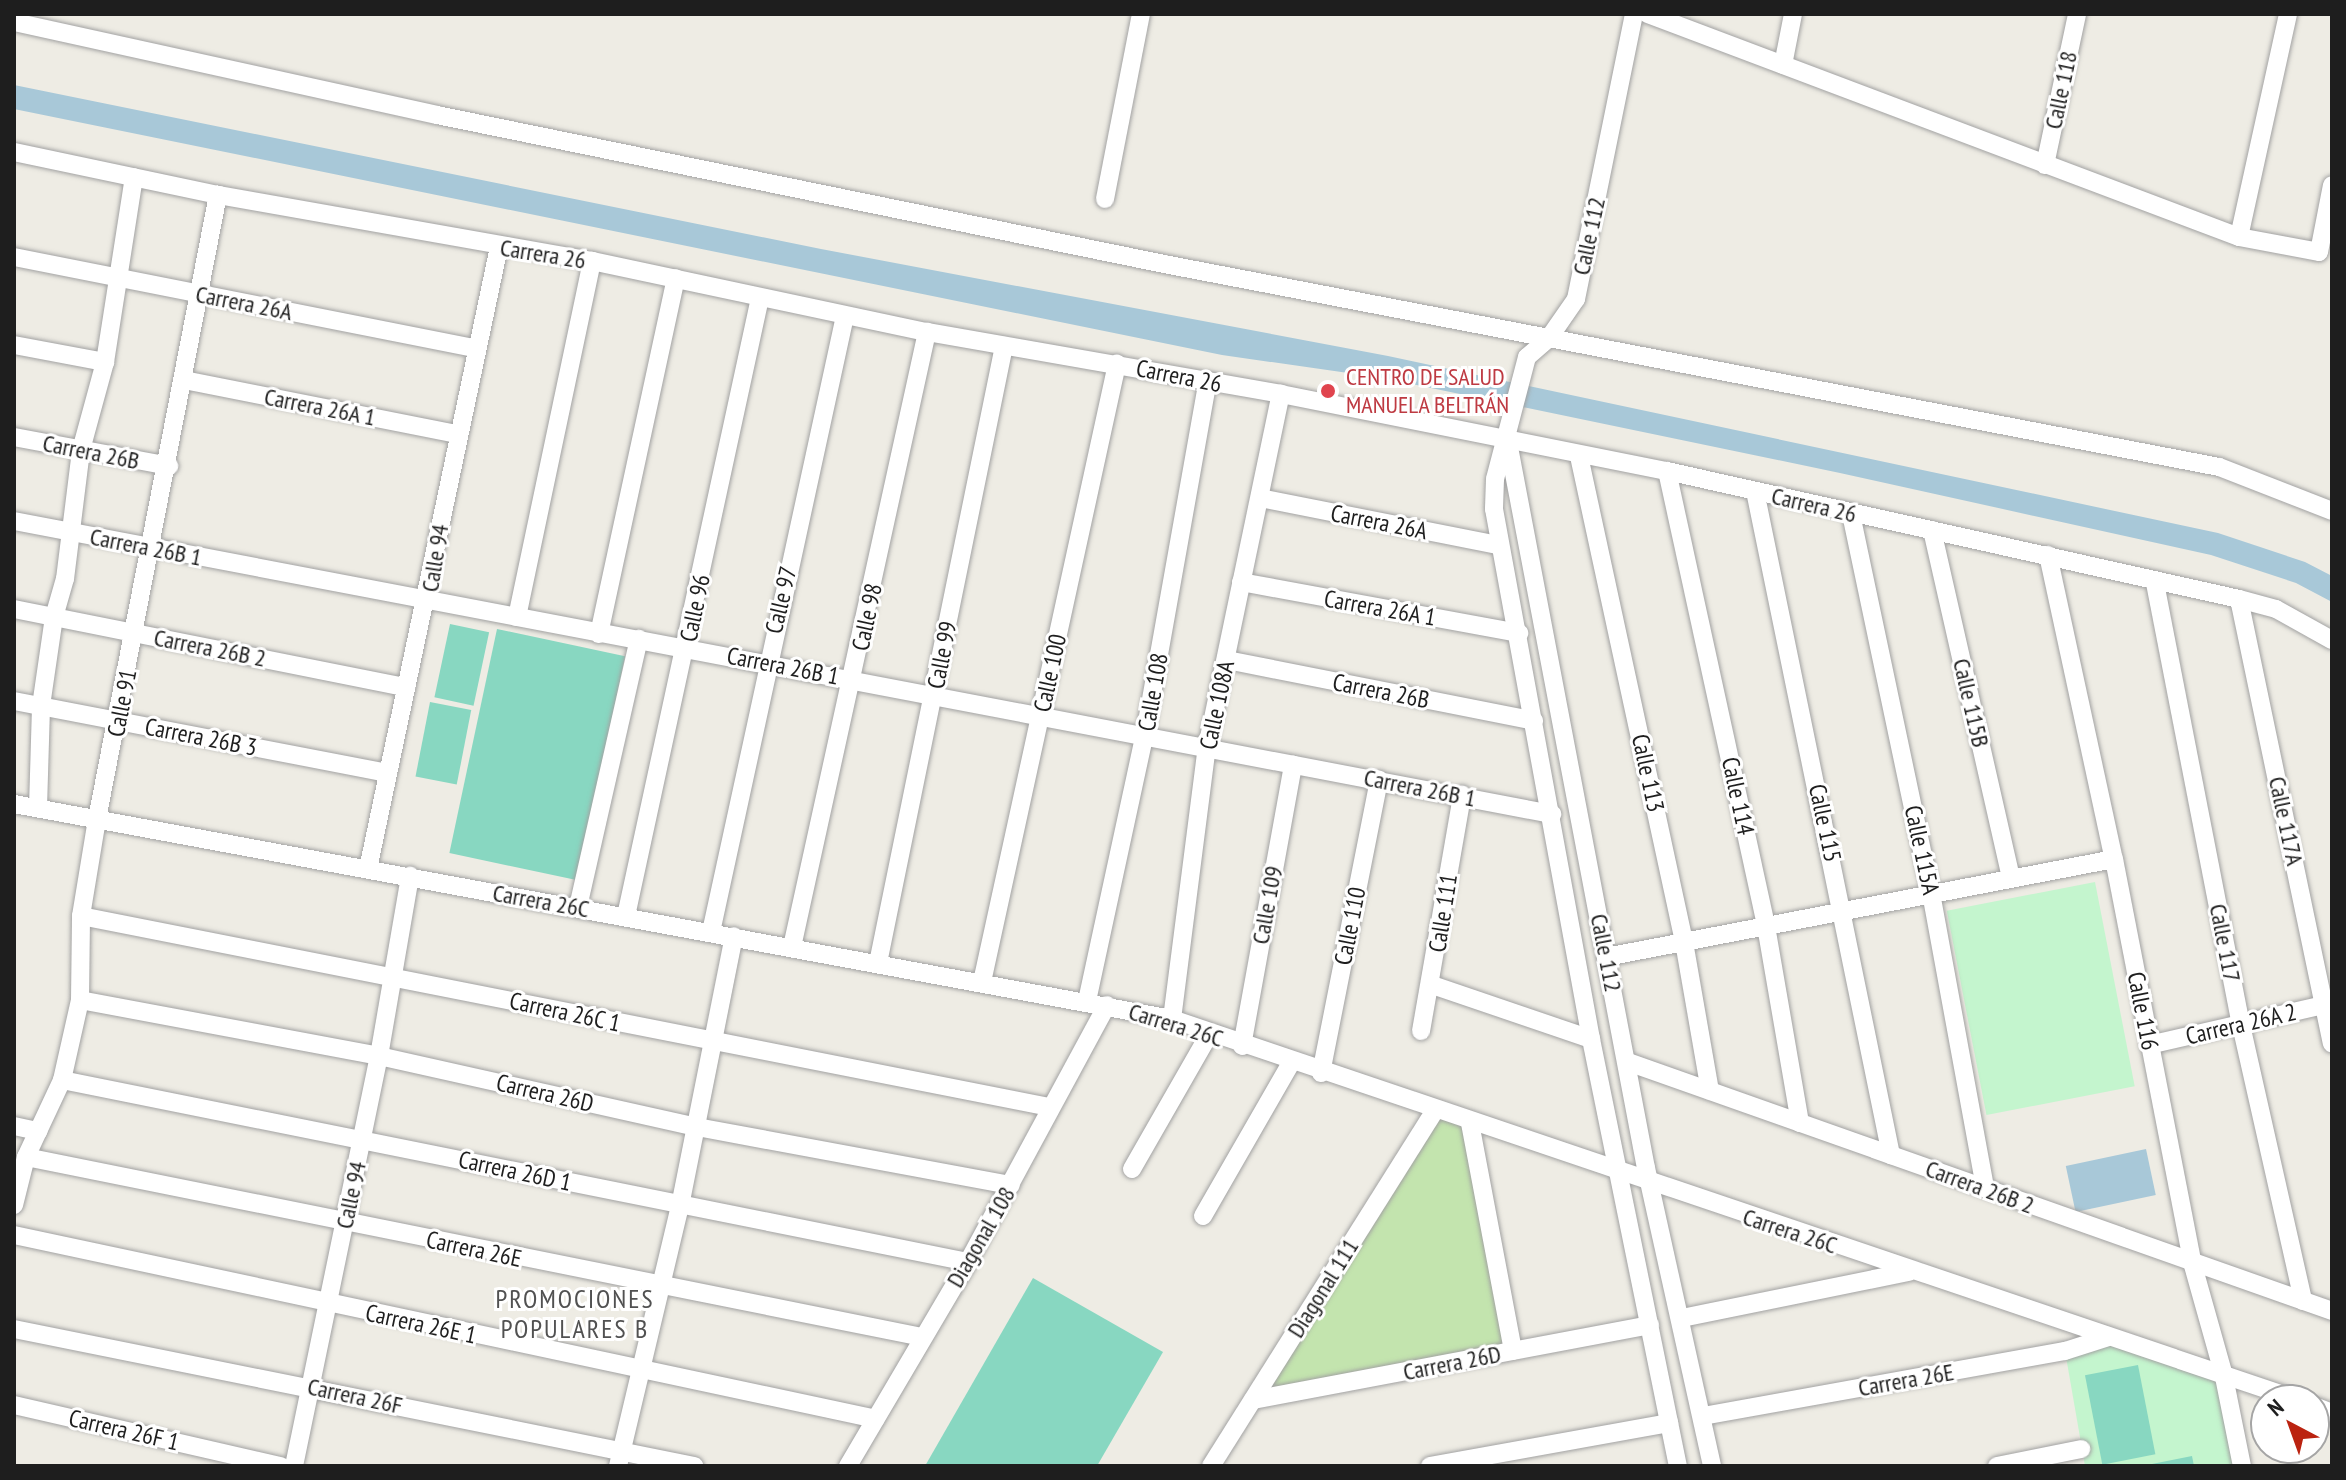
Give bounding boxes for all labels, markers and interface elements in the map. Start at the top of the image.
street label: Calle 118 [2039,48,2083,132]
street label: Calle 112 [1567,194,1611,278]
street label: Carrera 26 [498,233,588,275]
street label: Carrera 26A [193,280,295,326]
street label: Carrera 26 [1134,354,1224,398]
place label: CENTRO DE SALUD MANUELA BELTRÁN [1346,363,1510,419]
marker: CENTRO DE SALUD MANUELA BELTRÁN [1317,380,1339,402]
street label: Carrera 26A 1 [262,382,378,432]
street label: Carrera 26B [40,429,142,475]
street label: Carrera 26 [1769,481,1859,529]
street label: Carrera 26A [1328,499,1430,545]
street label: Carrera 26B 1 [88,522,204,572]
street label: Calle 94 [415,522,455,594]
street label: Calle 97 [759,564,803,636]
street label: Calle 96 [674,572,716,644]
street label: Calle 98 [846,581,888,653]
street label: Carrera 26A 1 [1322,584,1438,632]
street label: Calle 99 [921,619,963,691]
street label: Carrera 26B 2 [152,623,268,673]
street label: Calle 100 [1028,631,1072,715]
street label: Carrera 26B 1 [725,641,841,691]
street label: Calle 108 [1132,651,1174,733]
street label: Calle 115B [1947,656,1995,750]
street label: Calle 108A [1194,658,1240,752]
street label: Calle 91 [101,667,143,739]
street label: Carrera 26B [1330,668,1432,714]
street label: Carrera 26B 3 [143,712,259,762]
street label: Calle 113 [1626,731,1670,815]
street label: Calle 114 [1716,754,1760,838]
street label: Carrera 26B 1 [1362,763,1478,813]
street label: Calle 117A [2263,774,2309,868]
street label: Calle 115 [1803,781,1847,865]
street label: Calle 115A [1899,803,1945,897]
street label: Calle 109 [1246,864,1288,946]
street label: Calle 111 [1423,872,1463,954]
street label: Carrera 26C [491,878,591,924]
street label: Calle 110 [1328,885,1372,967]
street label: Calle 117 [2203,902,2247,984]
street label: Calle 112 [1584,912,1628,994]
street label: Calle 116 [2121,970,2165,1052]
street label: Carrera 26C 1 [507,986,623,1038]
street label: Carrera 26C [1125,997,1227,1053]
street label: Carrera 26A 2 [2182,997,2300,1051]
street label: Carrera 26D [494,1068,596,1118]
street label: Carrera 26D 1 [456,1145,574,1197]
street label: Carrera 26B 2 [1922,1154,2038,1220]
street label: Calle 94 [330,1159,372,1231]
street label: Diagonal 108 [941,1182,1021,1292]
street label: Carrera 26C [1739,1202,1841,1260]
street label: Carrera 26E [424,1225,524,1273]
street label: Diagonal 111 [1281,1233,1365,1343]
district label: PROMOCIONES POPULARES B [495,1283,655,1344]
street label: Carrera 26E 1 [363,1298,479,1350]
street label: Carrera 26D [1401,1339,1503,1387]
street label: Carrera 26E [1856,1357,1956,1403]
street label: Carrera 26F [305,1372,405,1420]
north arrow [2250,1384,2330,1464]
text: N [2262,1393,2289,1422]
street label: Carrera 26F 1 [66,1403,182,1457]

